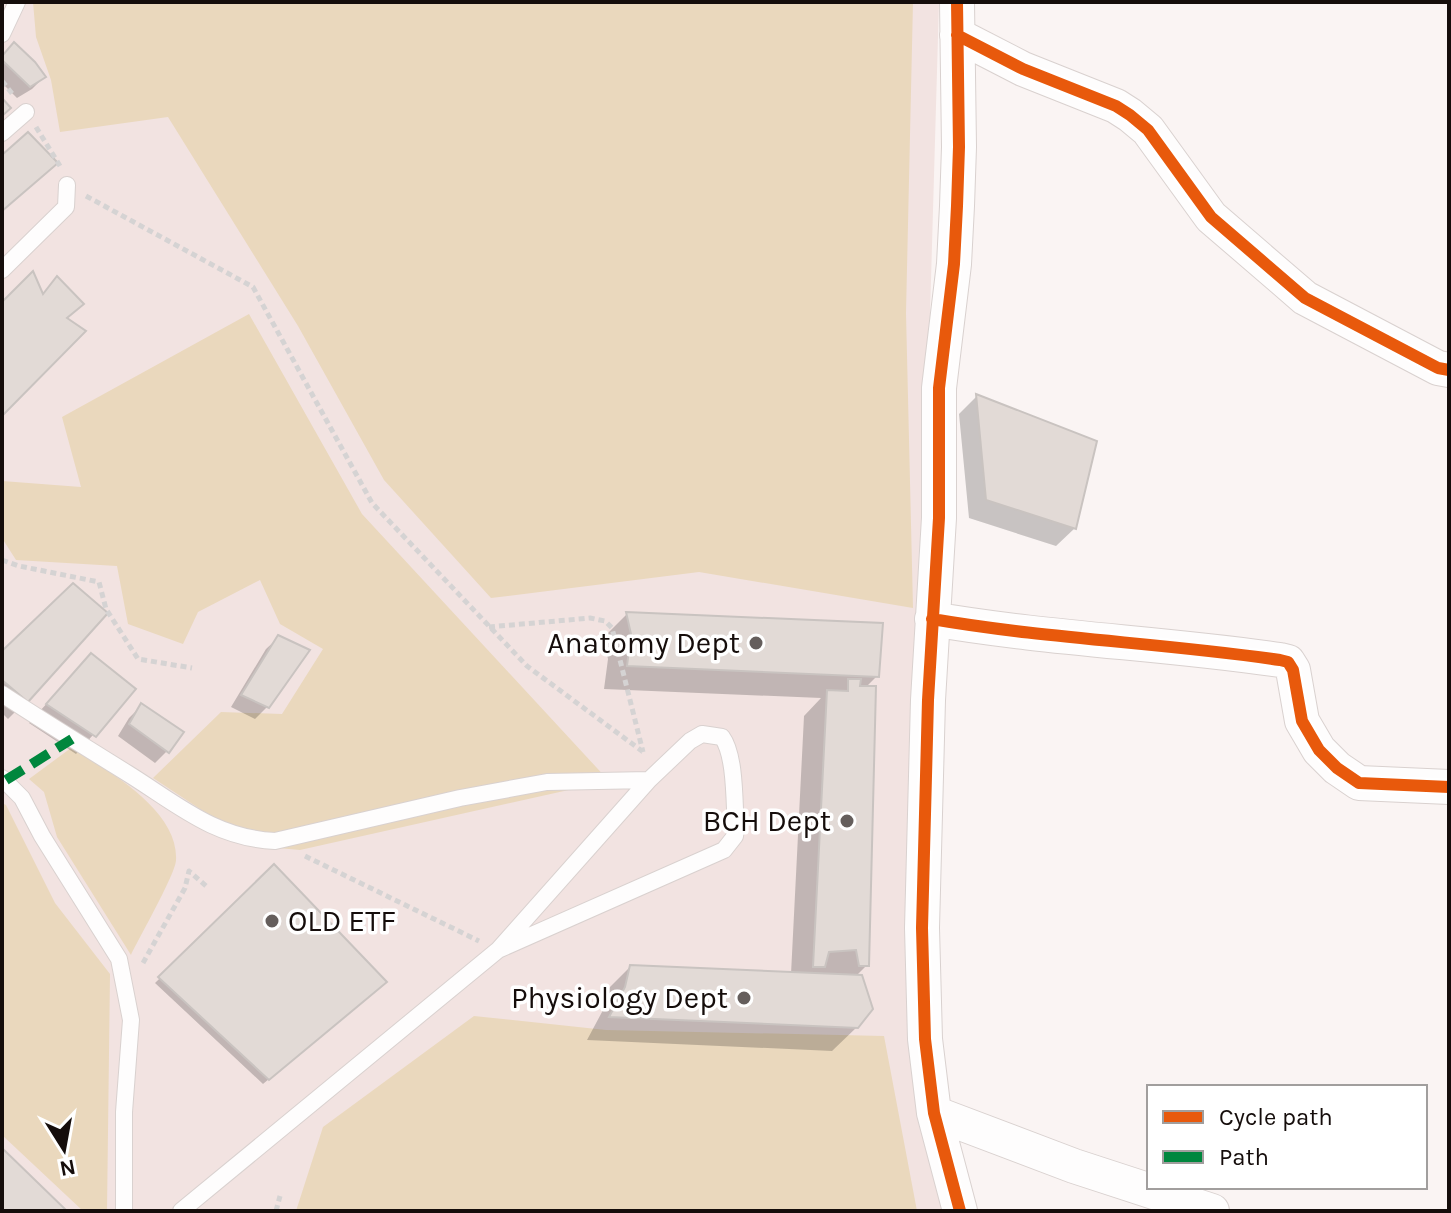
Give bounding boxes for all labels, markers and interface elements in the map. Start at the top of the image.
place label: Anatomy Dept [547,625,740,661]
marker: Anatomy Dept [747,634,765,652]
place label: BCH Dept [703,803,831,839]
marker: BCH Dept [838,812,856,830]
place label: OLD ETF [288,903,396,939]
marker: OLD ETF [263,912,281,930]
place label: Physiology Dept [511,980,728,1016]
marker: Physiology Dept [735,989,753,1007]
legend [1147,1085,1427,1189]
text: Cycle path [1219,1103,1333,1131]
north arrow [24,1109,104,1189]
text: Path [1219,1143,1269,1171]
text: N [57,1153,78,1182]

